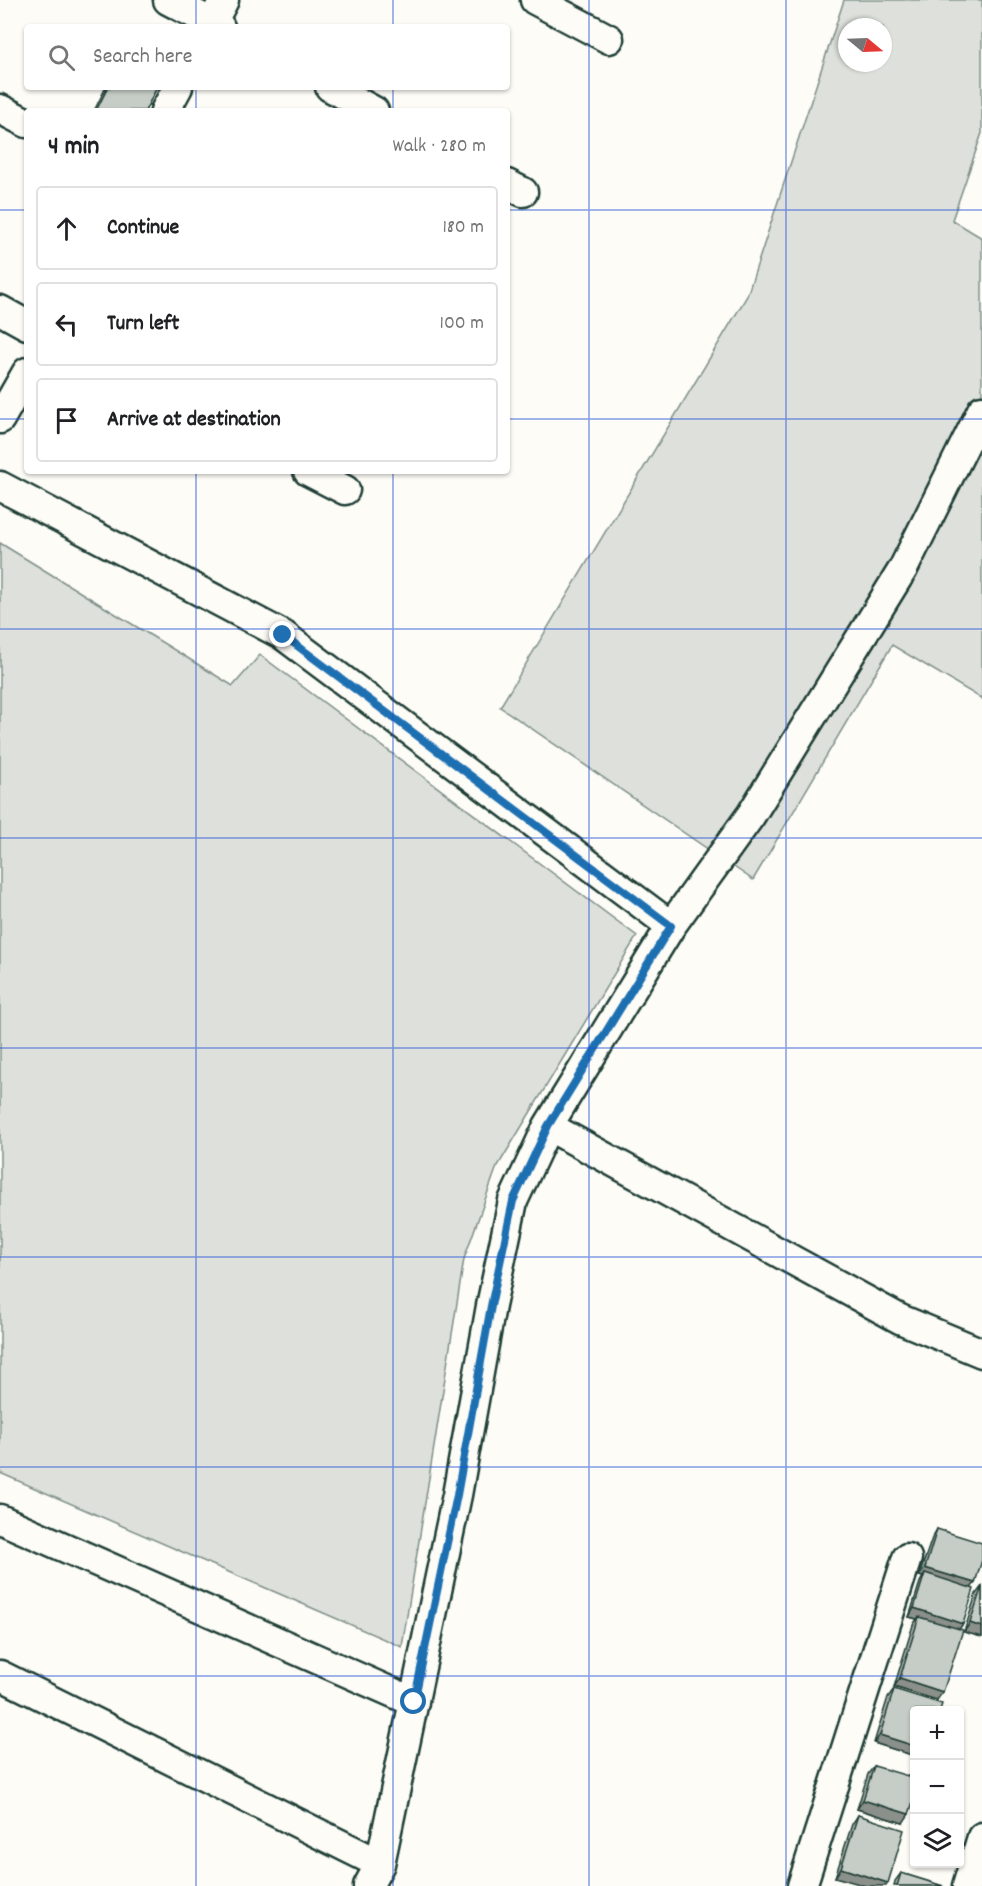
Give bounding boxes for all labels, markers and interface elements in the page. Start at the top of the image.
north arrow [838,18,892,72]
search box [24,24,510,90]
icon: search [45,41,78,74]
text: Search here [93,42,192,73]
text: 4 min [48,129,99,166]
text: Walk · 280 m [392,133,486,161]
icon: ahead [50,212,83,245]
text: Continue [107,213,179,244]
text: 180 m [442,214,484,242]
icon: left [50,308,83,341]
text: Turn left [107,309,179,340]
text: 100 m [440,310,484,338]
icon: arrive [50,404,83,437]
text: Arrive at destination [107,405,281,436]
route end [269,621,295,647]
route start [400,1688,426,1714]
map controls [910,1706,964,1868]
button: + [910,1706,964,1760]
button: − [910,1760,964,1814]
button: layers [910,1814,964,1868]

